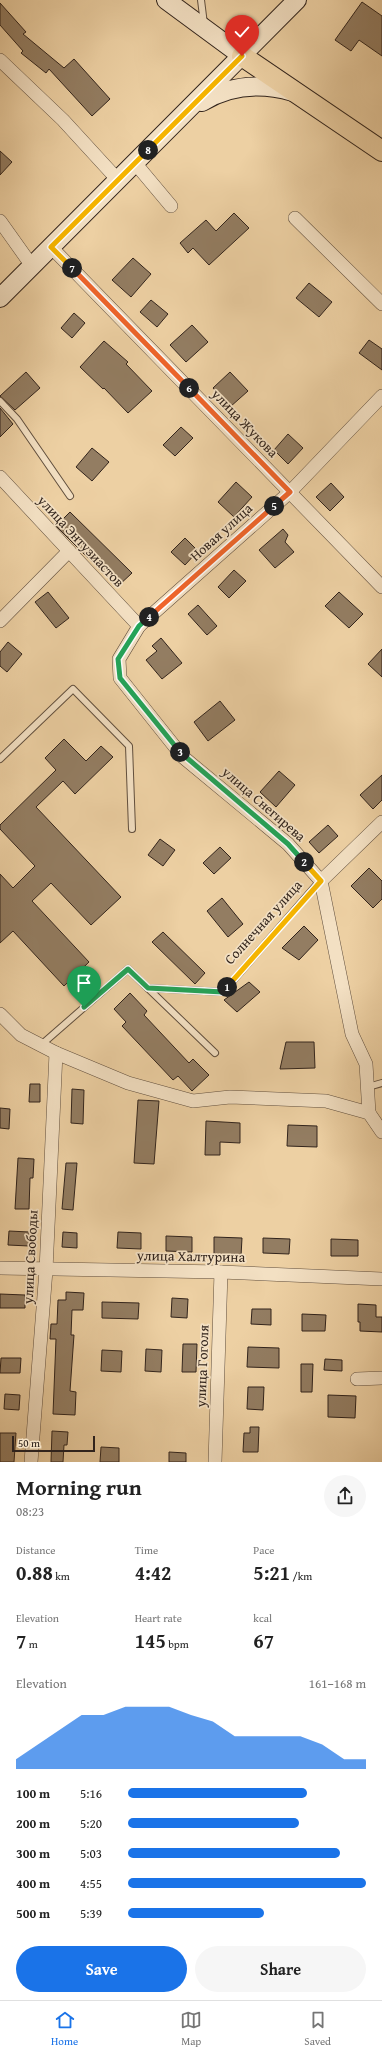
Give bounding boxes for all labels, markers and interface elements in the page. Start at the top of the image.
pin [225,15,259,56]
icon: check [231,21,253,43]
pin: 8 [138,140,158,160]
text: 8 [145,142,151,158]
pin: 7 [62,258,82,278]
text: 7 [69,260,75,276]
pin: 6 [179,378,199,398]
text: 6 [186,380,192,396]
street label: улица Жукова [206,384,283,462]
street label: улица Энтузиастов [32,490,129,591]
pin: 5 [264,496,284,516]
street label: Новая улица [185,498,257,565]
text: 5 [271,498,277,514]
pin: 4 [139,607,159,627]
text: 4 [146,609,152,625]
pin: 3 [170,742,190,762]
text: 3 [177,744,183,760]
street label: улица Снегирева [217,761,310,846]
pin: 2 [294,852,314,872]
text: 2 [301,854,307,870]
street label: Солнечная улица [220,875,307,969]
pin [67,966,101,1007]
icon: arrive [73,972,95,994]
pin: 1 [217,977,237,997]
text: 1 [224,979,230,995]
street label: улица Свободы [17,1209,42,1306]
street label: улица Халтурина [136,1245,246,1267]
street label: улица Гоголя [191,1324,213,1409]
scale bar [12,1434,95,1453]
text: 50 m [18,1435,40,1451]
text: Morning run [16,1471,142,1503]
button: share [324,1475,366,1517]
text: 08:23 [16,1502,44,1521]
text: Distance [16,1542,55,1558]
text: Time [135,1542,158,1558]
text: Pace [253,1542,274,1558]
text: 0.88 [16,1558,53,1587]
text: 4:42 [135,1558,171,1587]
text: 5:21 [253,1558,290,1587]
text: km [53,1568,70,1584]
text: /km [290,1568,312,1584]
text: Elevation [16,1610,59,1626]
text: Heart rate [135,1610,182,1626]
text: kcal [253,1610,272,1626]
text: 7 [16,1626,26,1655]
text: 145 [135,1626,166,1655]
text: 67 [253,1626,274,1655]
text: m [26,1636,38,1652]
text: bpm [166,1636,189,1652]
text: Elevation [16,1674,67,1693]
text: 161–168 m [309,1674,366,1693]
text: 100 m [16,1784,50,1803]
text: 5:16 [80,1784,102,1803]
text: 200 m [16,1814,50,1833]
text: 5:20 [80,1814,102,1833]
text: 300 m [16,1844,50,1863]
text: 5:03 [80,1844,102,1863]
text: 400 m [16,1874,50,1893]
text: 4:55 [80,1874,102,1893]
text: 500 m [16,1904,50,1923]
text: 5:39 [80,1904,102,1923]
button: Save [16,1946,187,1992]
button: Share [195,1946,366,1992]
tab: Home [51,2009,78,2049]
tab: Map [180,2009,202,2049]
tab: Saved [304,2009,331,2049]

